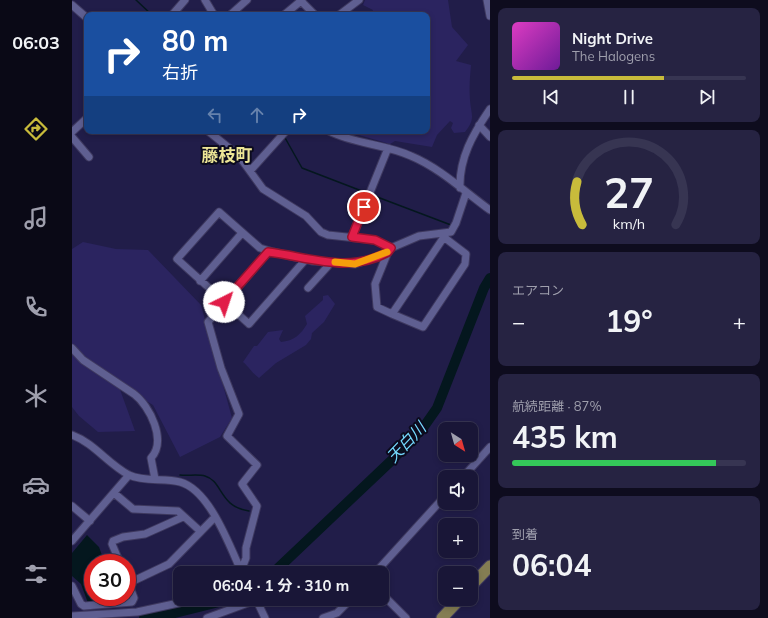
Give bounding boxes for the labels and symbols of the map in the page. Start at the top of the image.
district label: 藤枝町 [202,144,253,165]
pin [347,190,381,224]
position arrow [203,281,245,323]
water label: 天白川 [382,416,431,466]
north arrow [438,422,478,462]
speed limit sign: 30 [84,554,136,606]

